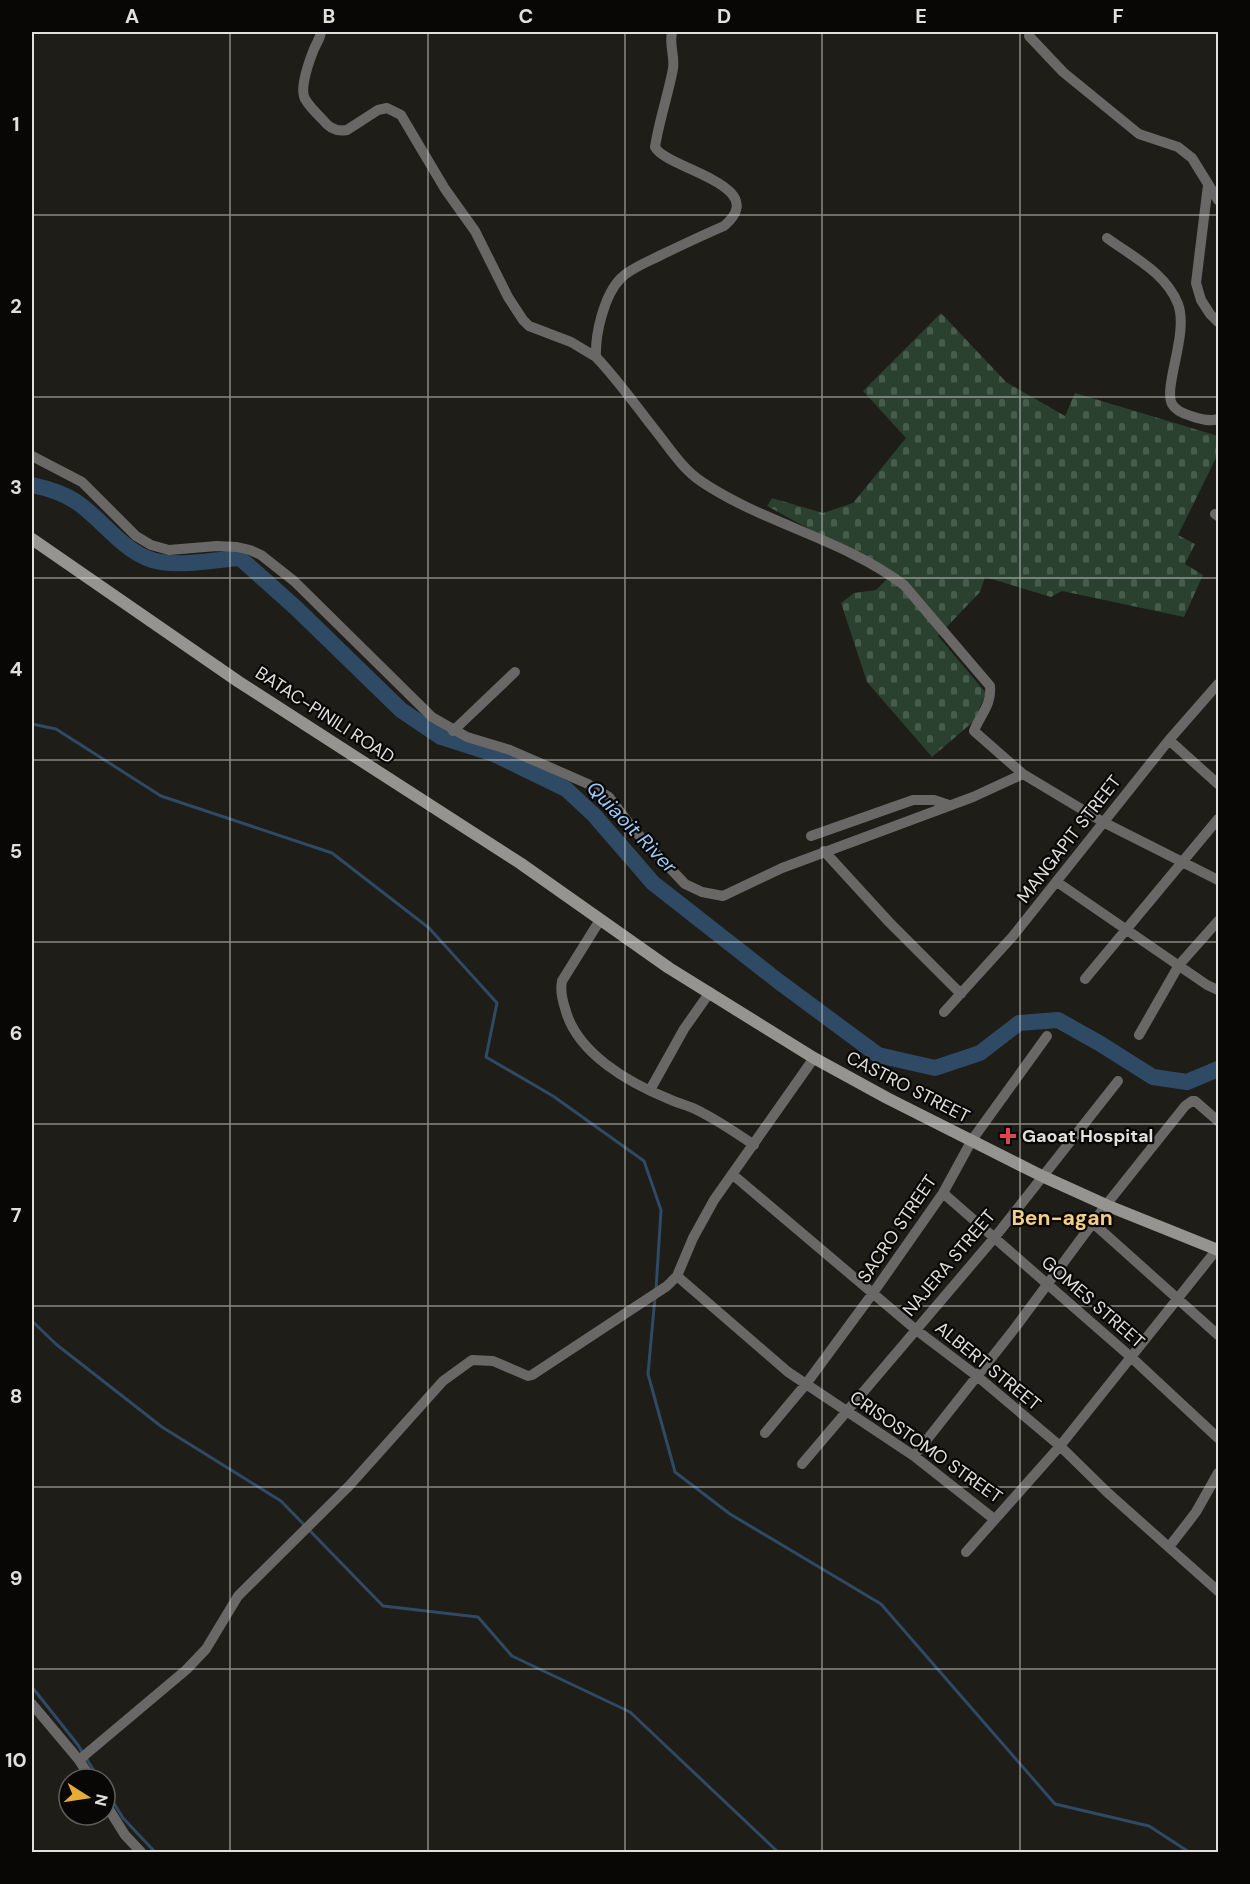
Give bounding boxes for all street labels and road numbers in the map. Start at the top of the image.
street label: BATAC-PINILI ROAD [251,661,399,769]
street label: MANGAPIT STREET [1012,770,1126,908]
street label: CASTRO STREET [842,1046,974,1128]
street label: SACRO STREET [852,1170,942,1288]
street label: NAJERA STREET [897,1205,1001,1321]
street label: GOMES STREET [1036,1250,1150,1354]
street label: ALBERT STREET [930,1316,1046,1416]
street label: CRISOSTOMO STREET [845,1385,1007,1509]

